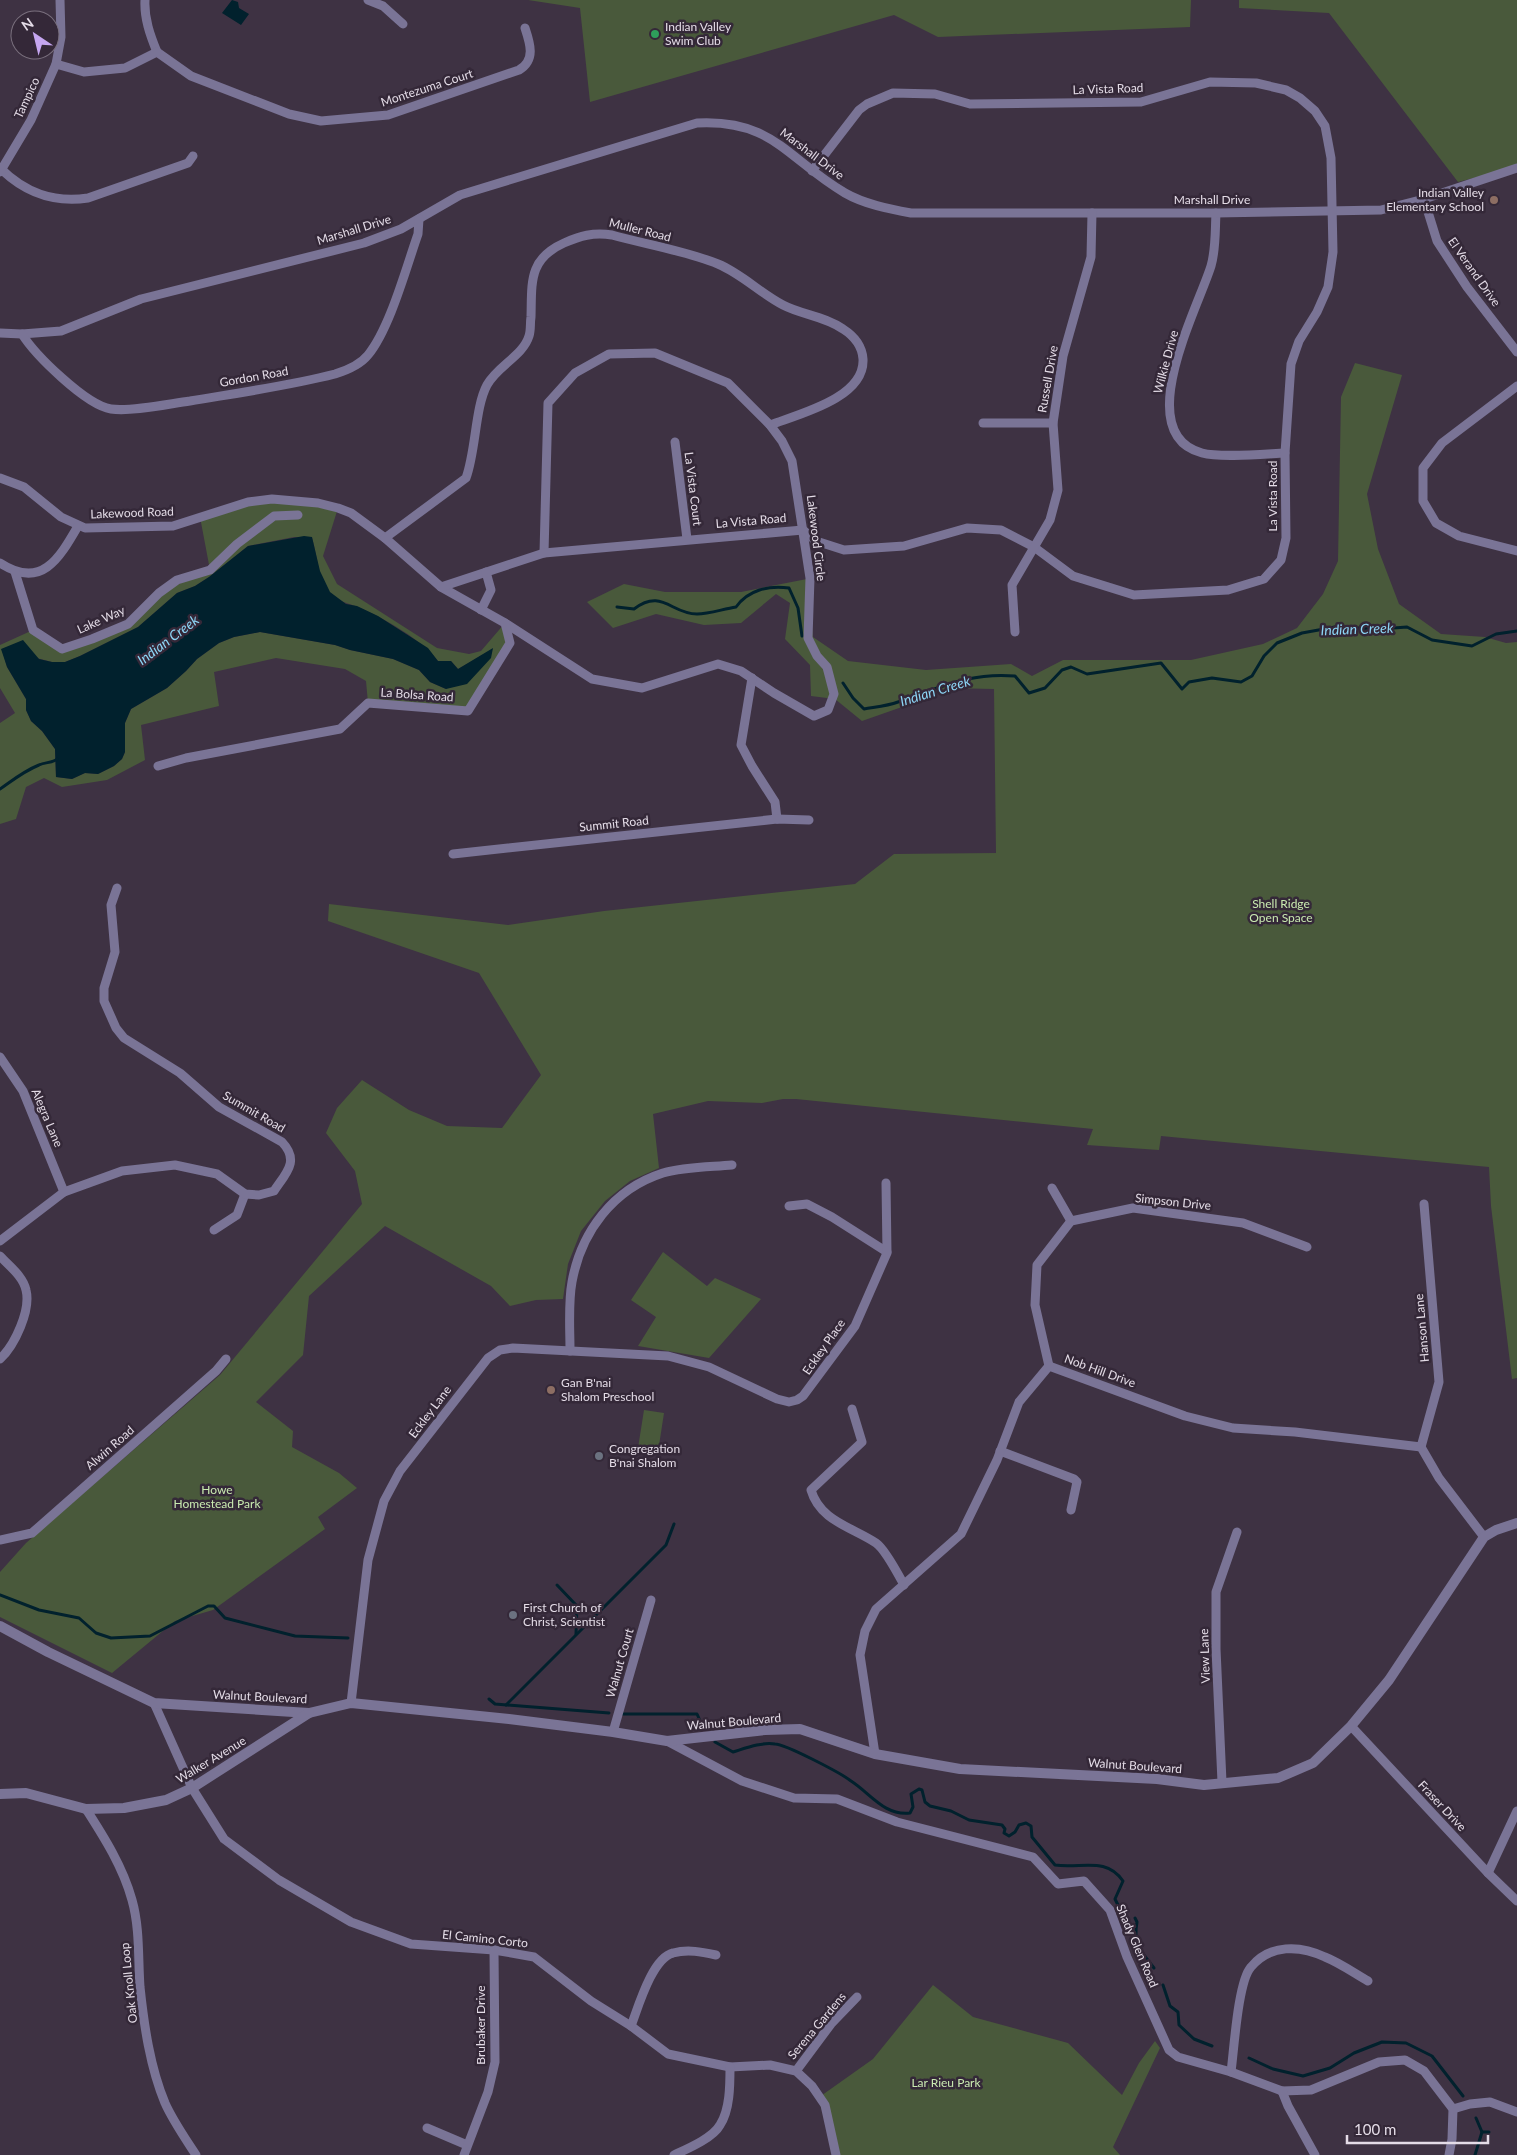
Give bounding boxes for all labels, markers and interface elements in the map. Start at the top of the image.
north arrow [10,10,60,60]
text: N [18,14,37,34]
place label: Indian Valley Swim Club [665,19,732,48]
marker: Indian Valley Swim Club [649,28,661,40]
street label: Montezuma Court [379,65,476,109]
street label: Tampico [11,75,43,121]
street label: La Vista Road [1072,80,1144,97]
street label: Marshall Drive [777,125,847,183]
place label: Indian Valley Elementary School [1386,185,1485,214]
street label: Marshall Drive [1174,192,1250,207]
marker: Indian Valley Elementary School [1488,194,1500,206]
street label: Marshall Drive [315,211,393,248]
street label: Muller Road [607,215,673,244]
street label: El Verand Drive [1445,234,1504,309]
street label: Wilkie Drive [1150,328,1181,395]
street label: Russell Drive [1034,344,1061,414]
street label: Gordon Road [218,363,289,390]
street label: La Vista Court [682,451,706,527]
street label: La Vista Road [1265,461,1280,531]
street label: Lakewood Circle [804,494,829,582]
street label: Lakewood Road [90,504,174,521]
street label: La Vista Road [715,510,787,531]
street label: Lake Way [75,602,128,637]
water label: Indian Creek [134,611,202,668]
water label: Indian Creek [1320,619,1394,638]
water label: Indian Creek [898,672,972,709]
street label: La Bolsa Road [380,684,454,705]
street label: Summit Road [579,812,649,835]
park label: Shell Ridge Open Space [1249,896,1313,925]
street label: Alegra Lane [28,1086,66,1149]
street label: Summit Road [220,1088,288,1135]
street label: Simpson Drive [1134,1190,1212,1213]
street label: Hanson Lane [1411,1293,1432,1363]
street label: Eckley Place [799,1316,848,1377]
street label: Nob Hill Drive [1062,1351,1138,1390]
place label: Gan B'nai Shalom Preschool [561,1375,654,1404]
street label: Eckley Lane [405,1383,454,1441]
marker: Gan B'nai Shalom Preschool [545,1384,557,1396]
street label: Alwin Road [82,1422,137,1473]
place label: Congregation B'nai Shalom [609,1441,680,1470]
marker: Congregation B'nai Shalom [593,1450,605,1462]
park label: Howe Homestead Park [174,1482,261,1511]
place label: First Church of Christ, Scientist [523,1600,606,1629]
marker: First Church of Christ, Scientist [507,1609,519,1621]
street label: Walnut Court [602,1626,637,1699]
street label: View Lane [1196,1628,1213,1684]
street label: Walnut Boulevard [213,1687,308,1706]
street label: Walnut Boulevard [686,1710,782,1733]
street label: Walker Avenue [173,1733,249,1786]
street label: Walnut Boulevard [1087,1755,1183,1776]
street label: Fraser Drive [1415,1777,1470,1834]
street label: Shady Glen Road [1113,1902,1162,1990]
street label: El Camino Corto [441,1927,529,1950]
street label: Oak Knoll Loop [117,1942,140,2024]
street label: Brubaker Drive [473,1985,488,2065]
street label: Serena Gardens [784,1989,849,2062]
park label: Lar Rieu Park [911,2075,981,2090]
scale bar [1347,2112,1488,2144]
text: 100 m [1354,2120,1396,2138]

